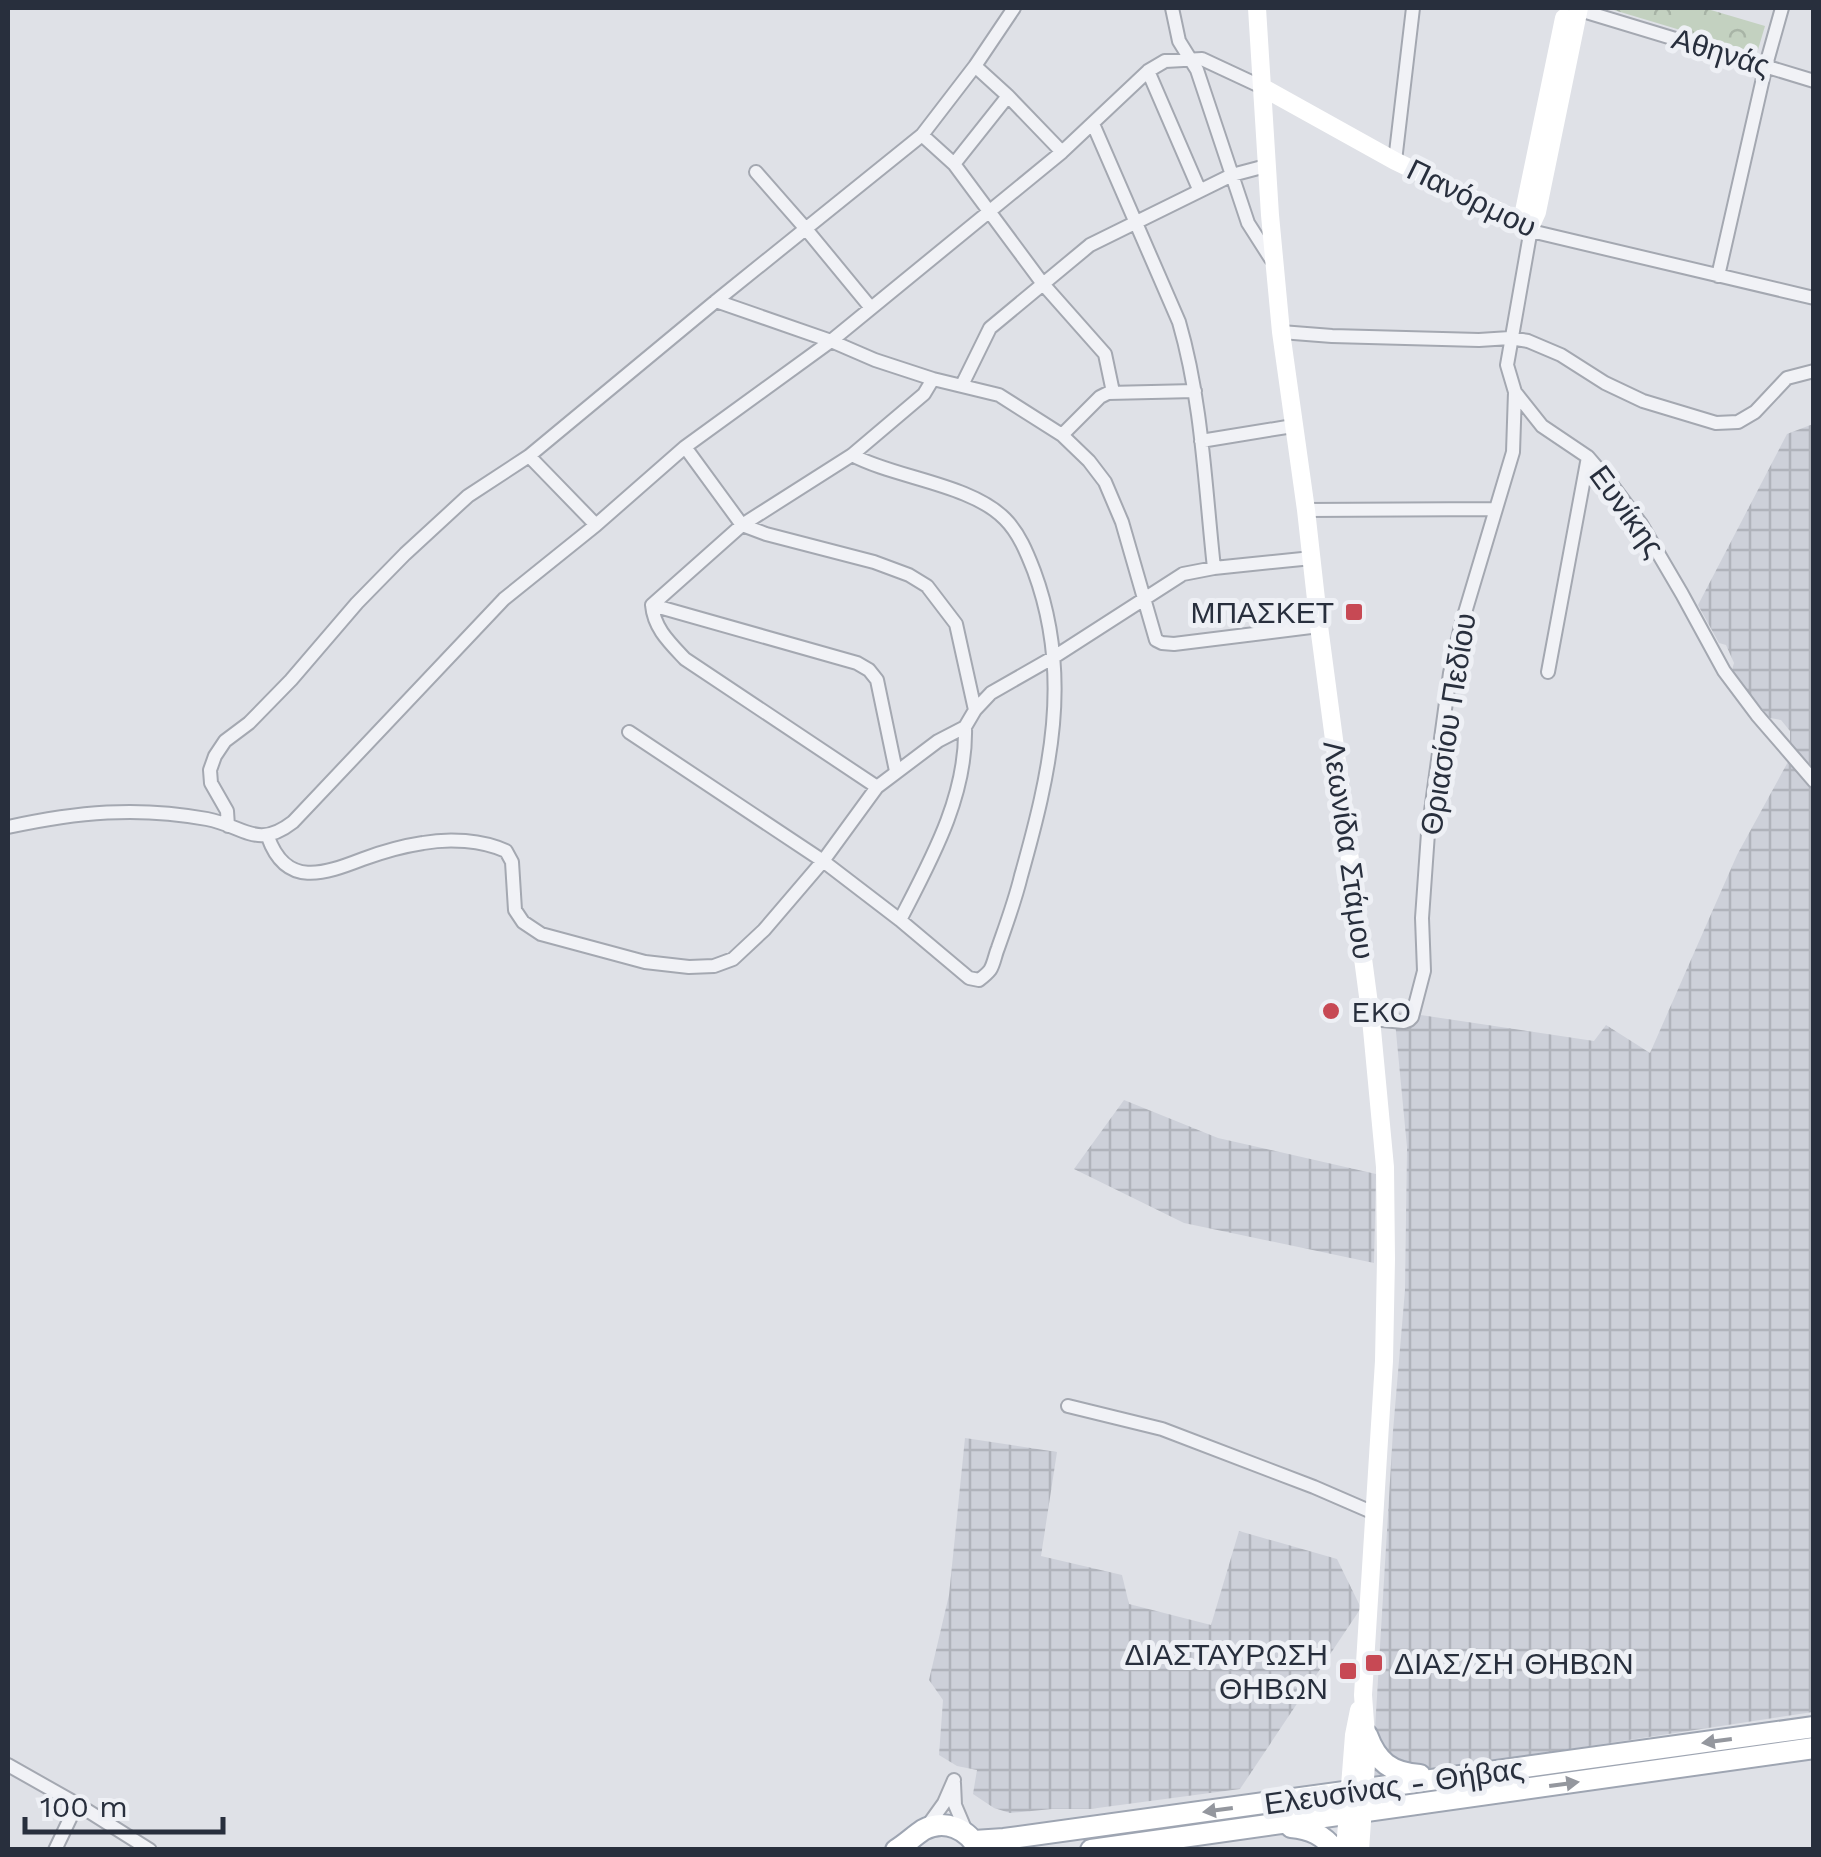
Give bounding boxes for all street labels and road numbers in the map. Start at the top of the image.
street label: Αθηνάς [1668,21,1774,83]
street label: Πανόρμου [1402,152,1542,244]
street label: Ευνίκης [1582,459,1672,563]
street label: Θριασίου Πεδίου [1413,610,1483,838]
street label: Λεωνίδα Στάμου [1316,738,1382,962]
street label: Ελευσίνας - Θήβας [1262,1750,1526,1822]

